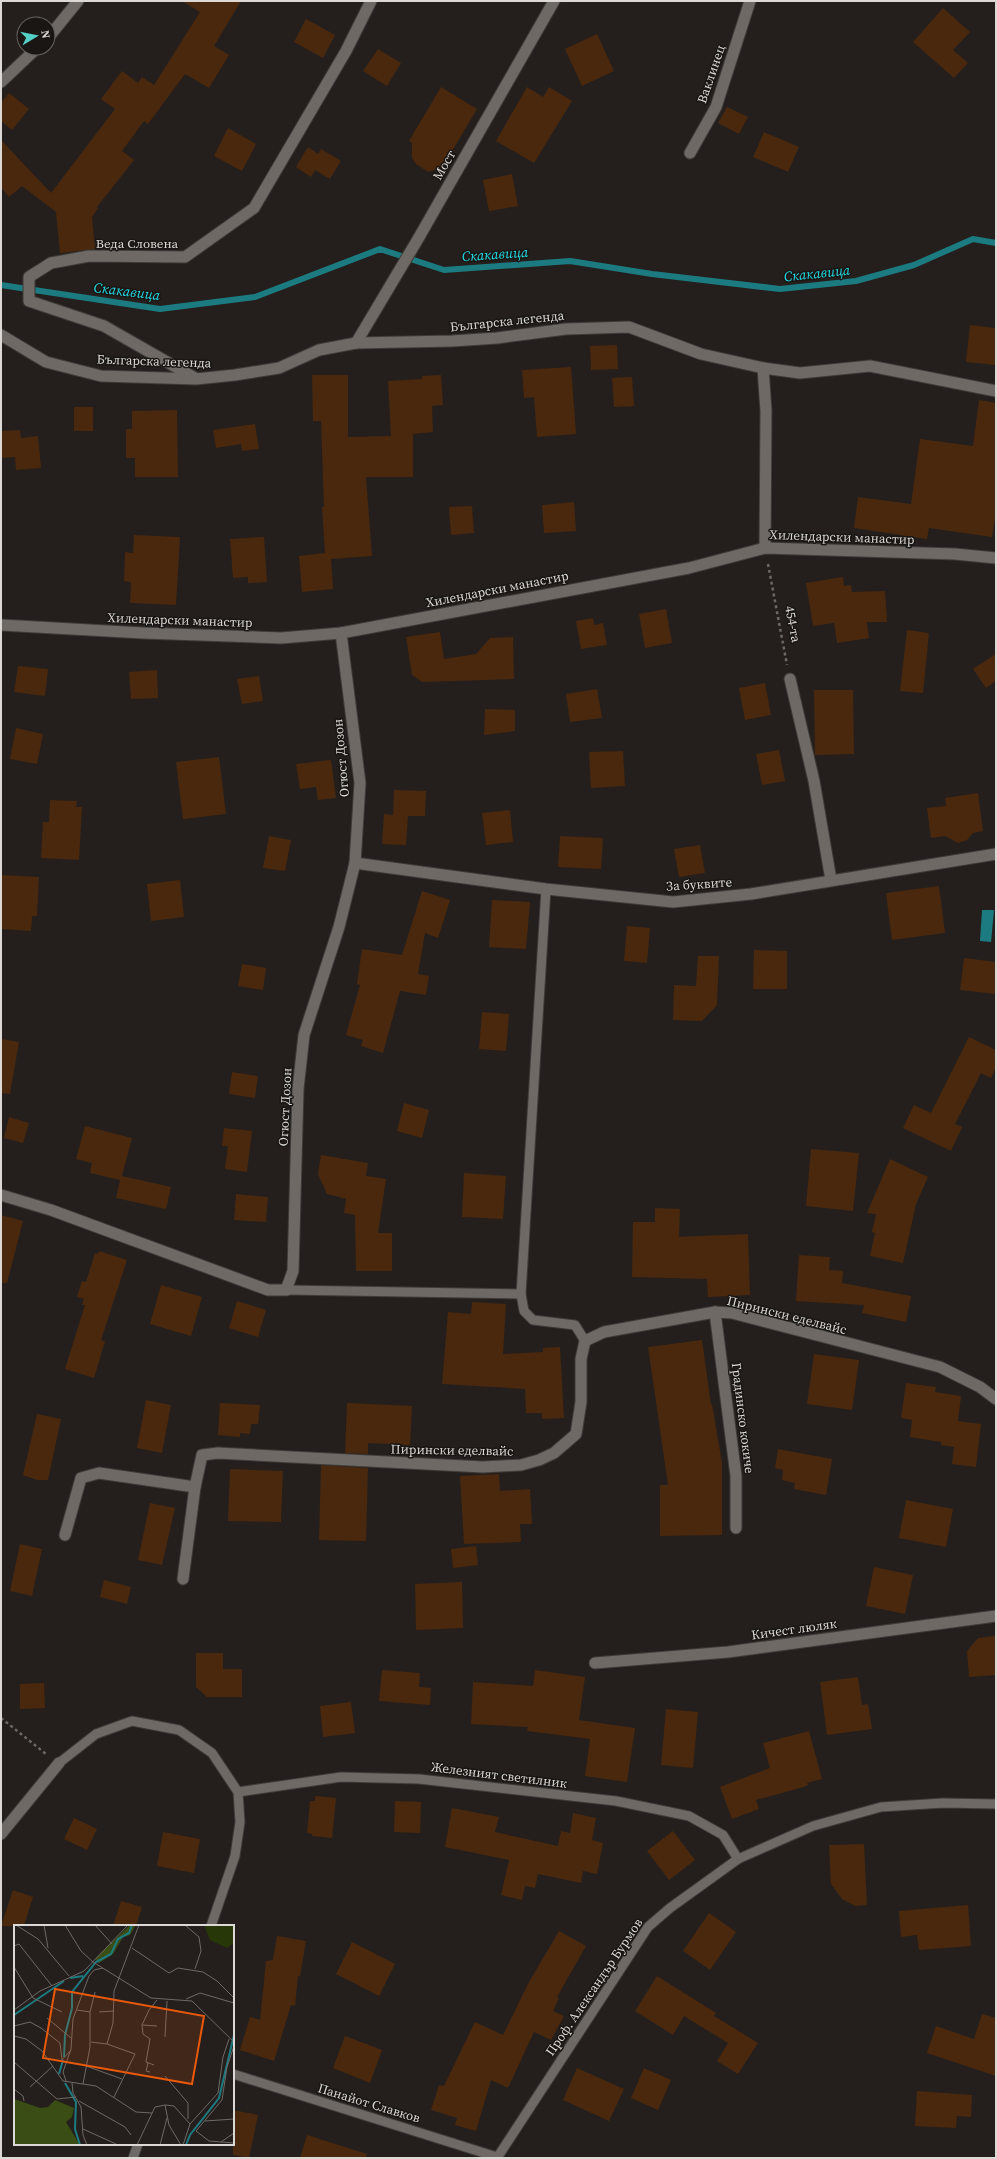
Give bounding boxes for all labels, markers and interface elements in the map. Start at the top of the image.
north arrow [16,16,56,56]
text: N [37,29,53,40]
street label: Ваклинец [693,43,729,105]
street label: Мост [429,147,459,183]
street label: Веда Словена [96,235,179,252]
water label: Скакавица [461,242,530,266]
water label: Скакавица [783,260,852,286]
water label: Скакавица [93,277,162,305]
street label: Българска легенда [449,307,565,335]
street label: Българска легенда [96,351,212,372]
street label: Хилендарски манастир [769,526,915,548]
street label: Хилендарски манастир [424,567,570,611]
street label: 454-та [781,604,805,644]
street label: Хилендарски манастир [107,609,253,631]
street label: Огюст Дозон [329,718,353,798]
street label: За буквите [665,873,733,895]
street label: Огюст Дозон [274,1067,296,1147]
street label: Пирински еделвайс [725,1292,849,1338]
street label: Градинско кокиче [728,1362,758,1475]
street label: Пирински еделвайс [390,1440,514,1460]
street label: Кичест люляк [750,1615,838,1643]
street label: Железният светилник [430,1758,568,1792]
street label: Проф. Александър Бурмов [542,1915,647,2059]
inset map [14,1925,234,2145]
street label: Панайот Славков [316,2079,423,2127]

